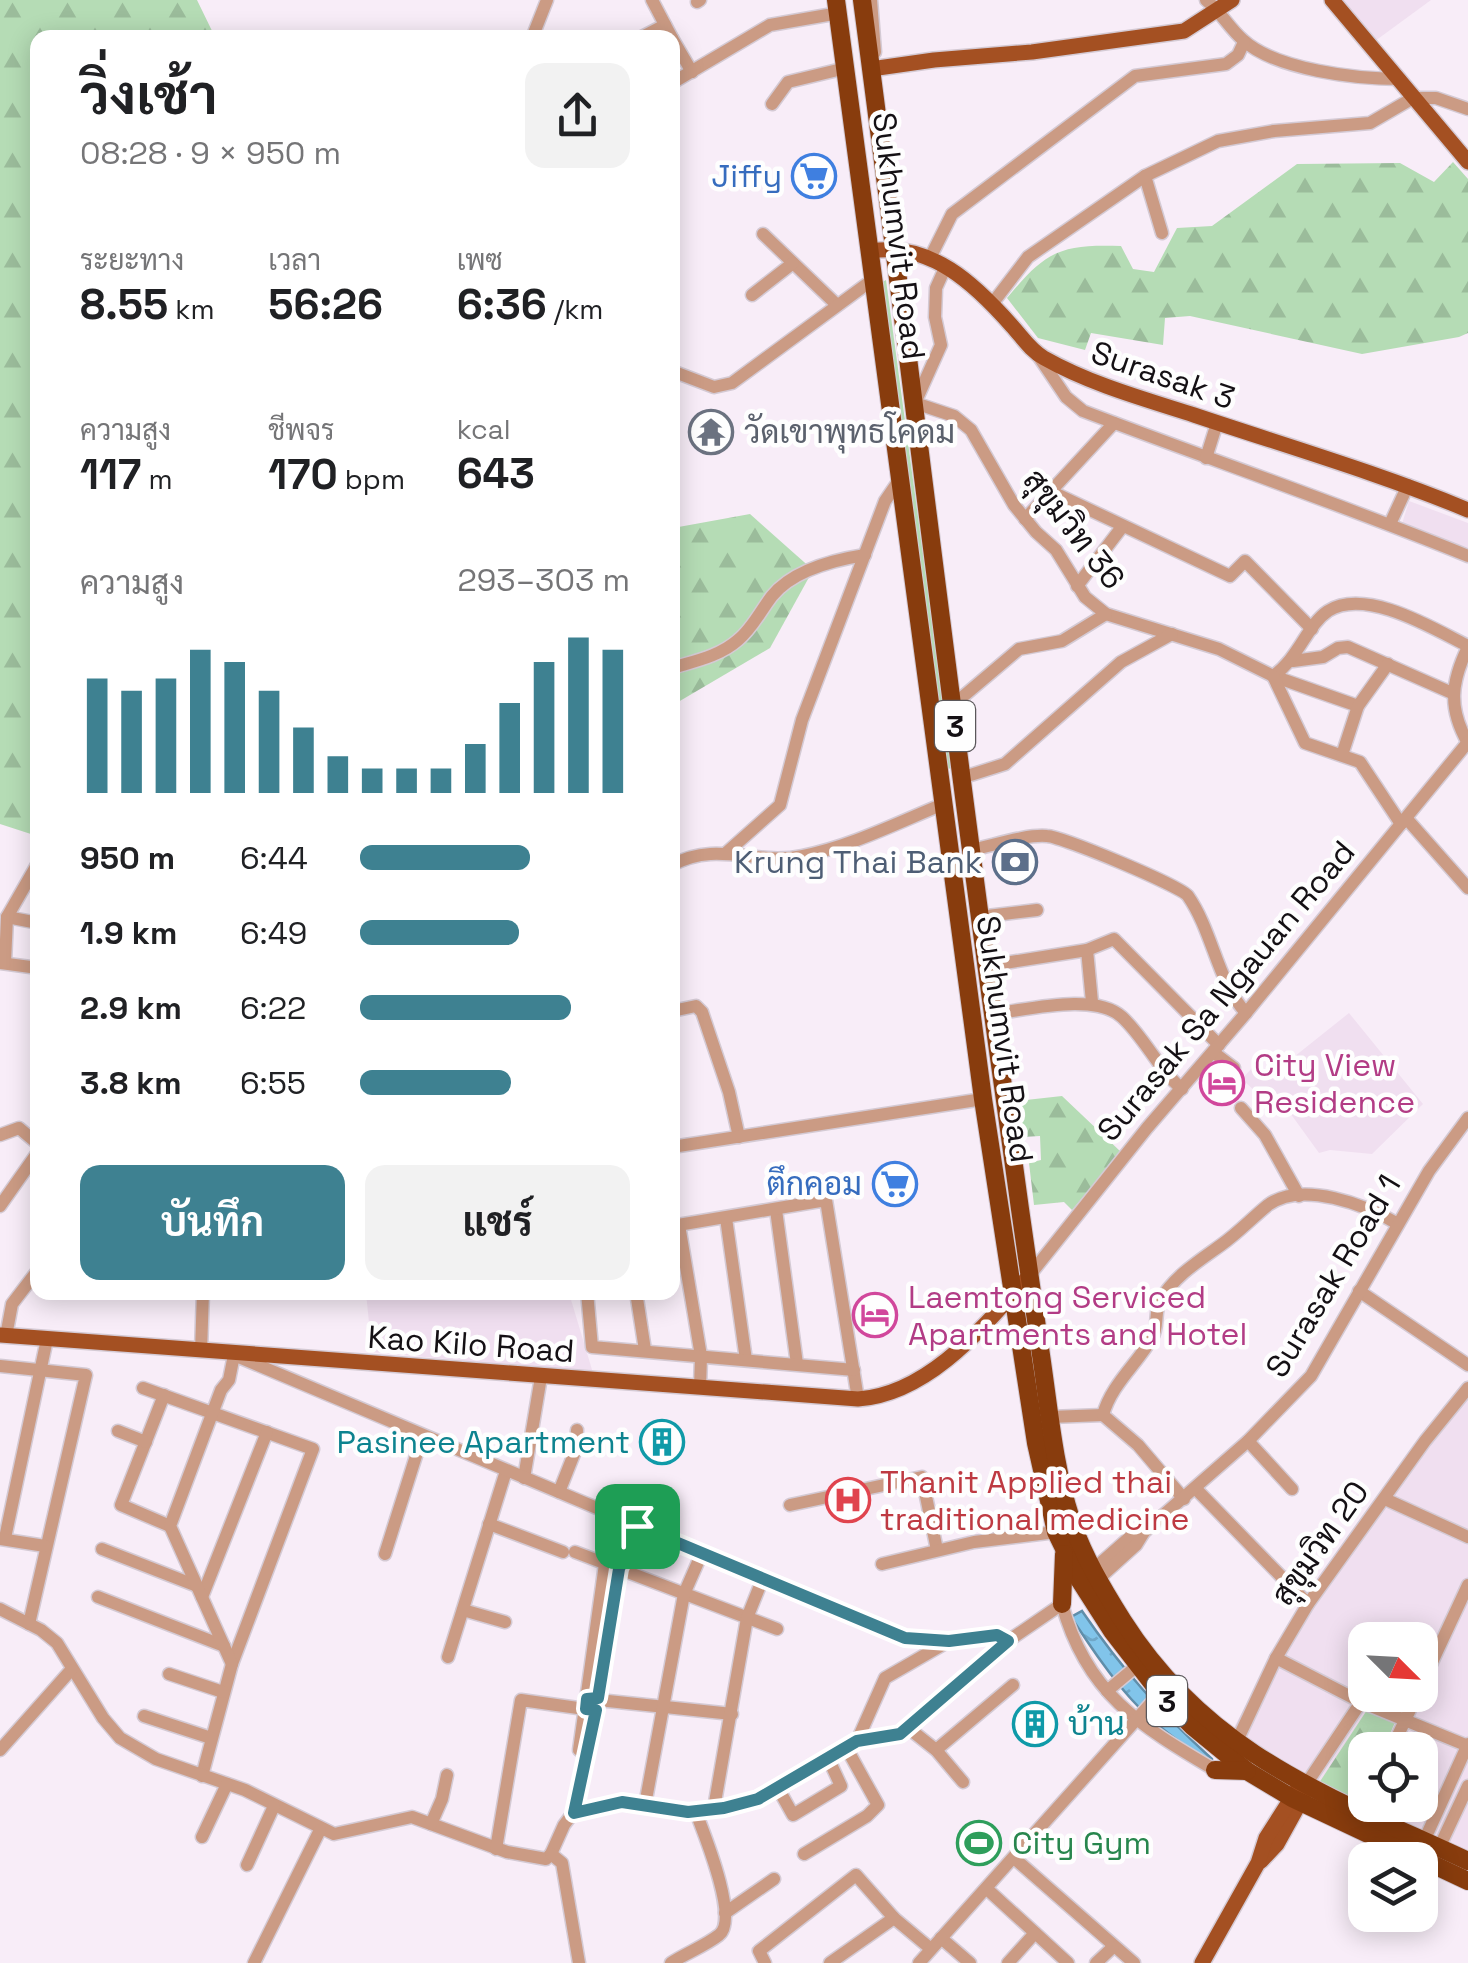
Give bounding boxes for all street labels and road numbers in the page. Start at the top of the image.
street label: Sukhumvit Road [864,110,934,362]
street label: Surasak 3 [1086,332,1240,418]
street label: สุขุมวิท 36 [1013,461,1133,598]
road number: 3 [935,701,975,751]
street label: Surasak Sa Ngauan Road [1089,833,1363,1149]
street label: Sukhumvit Road [968,913,1042,1165]
street label: Surasak Road 1 [1257,1167,1409,1385]
street label: Kao Kilo Road [366,1317,576,1371]
street label: สุขุมวิท 20 [1263,1473,1379,1614]
road number: 3 [1147,1676,1187,1726]

